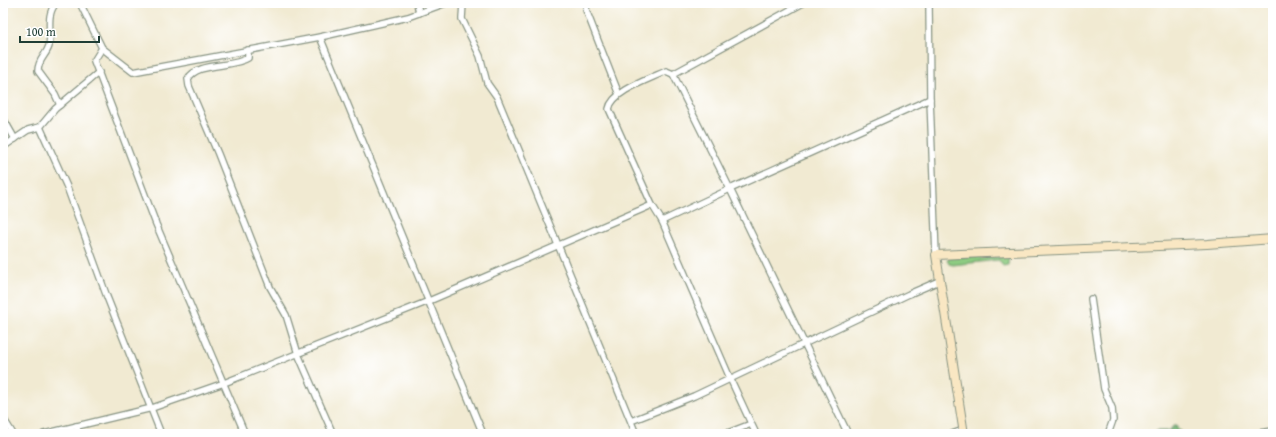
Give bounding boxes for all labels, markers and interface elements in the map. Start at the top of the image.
scale bar [20,18,99,44]
text: 100 m [26,23,56,40]

